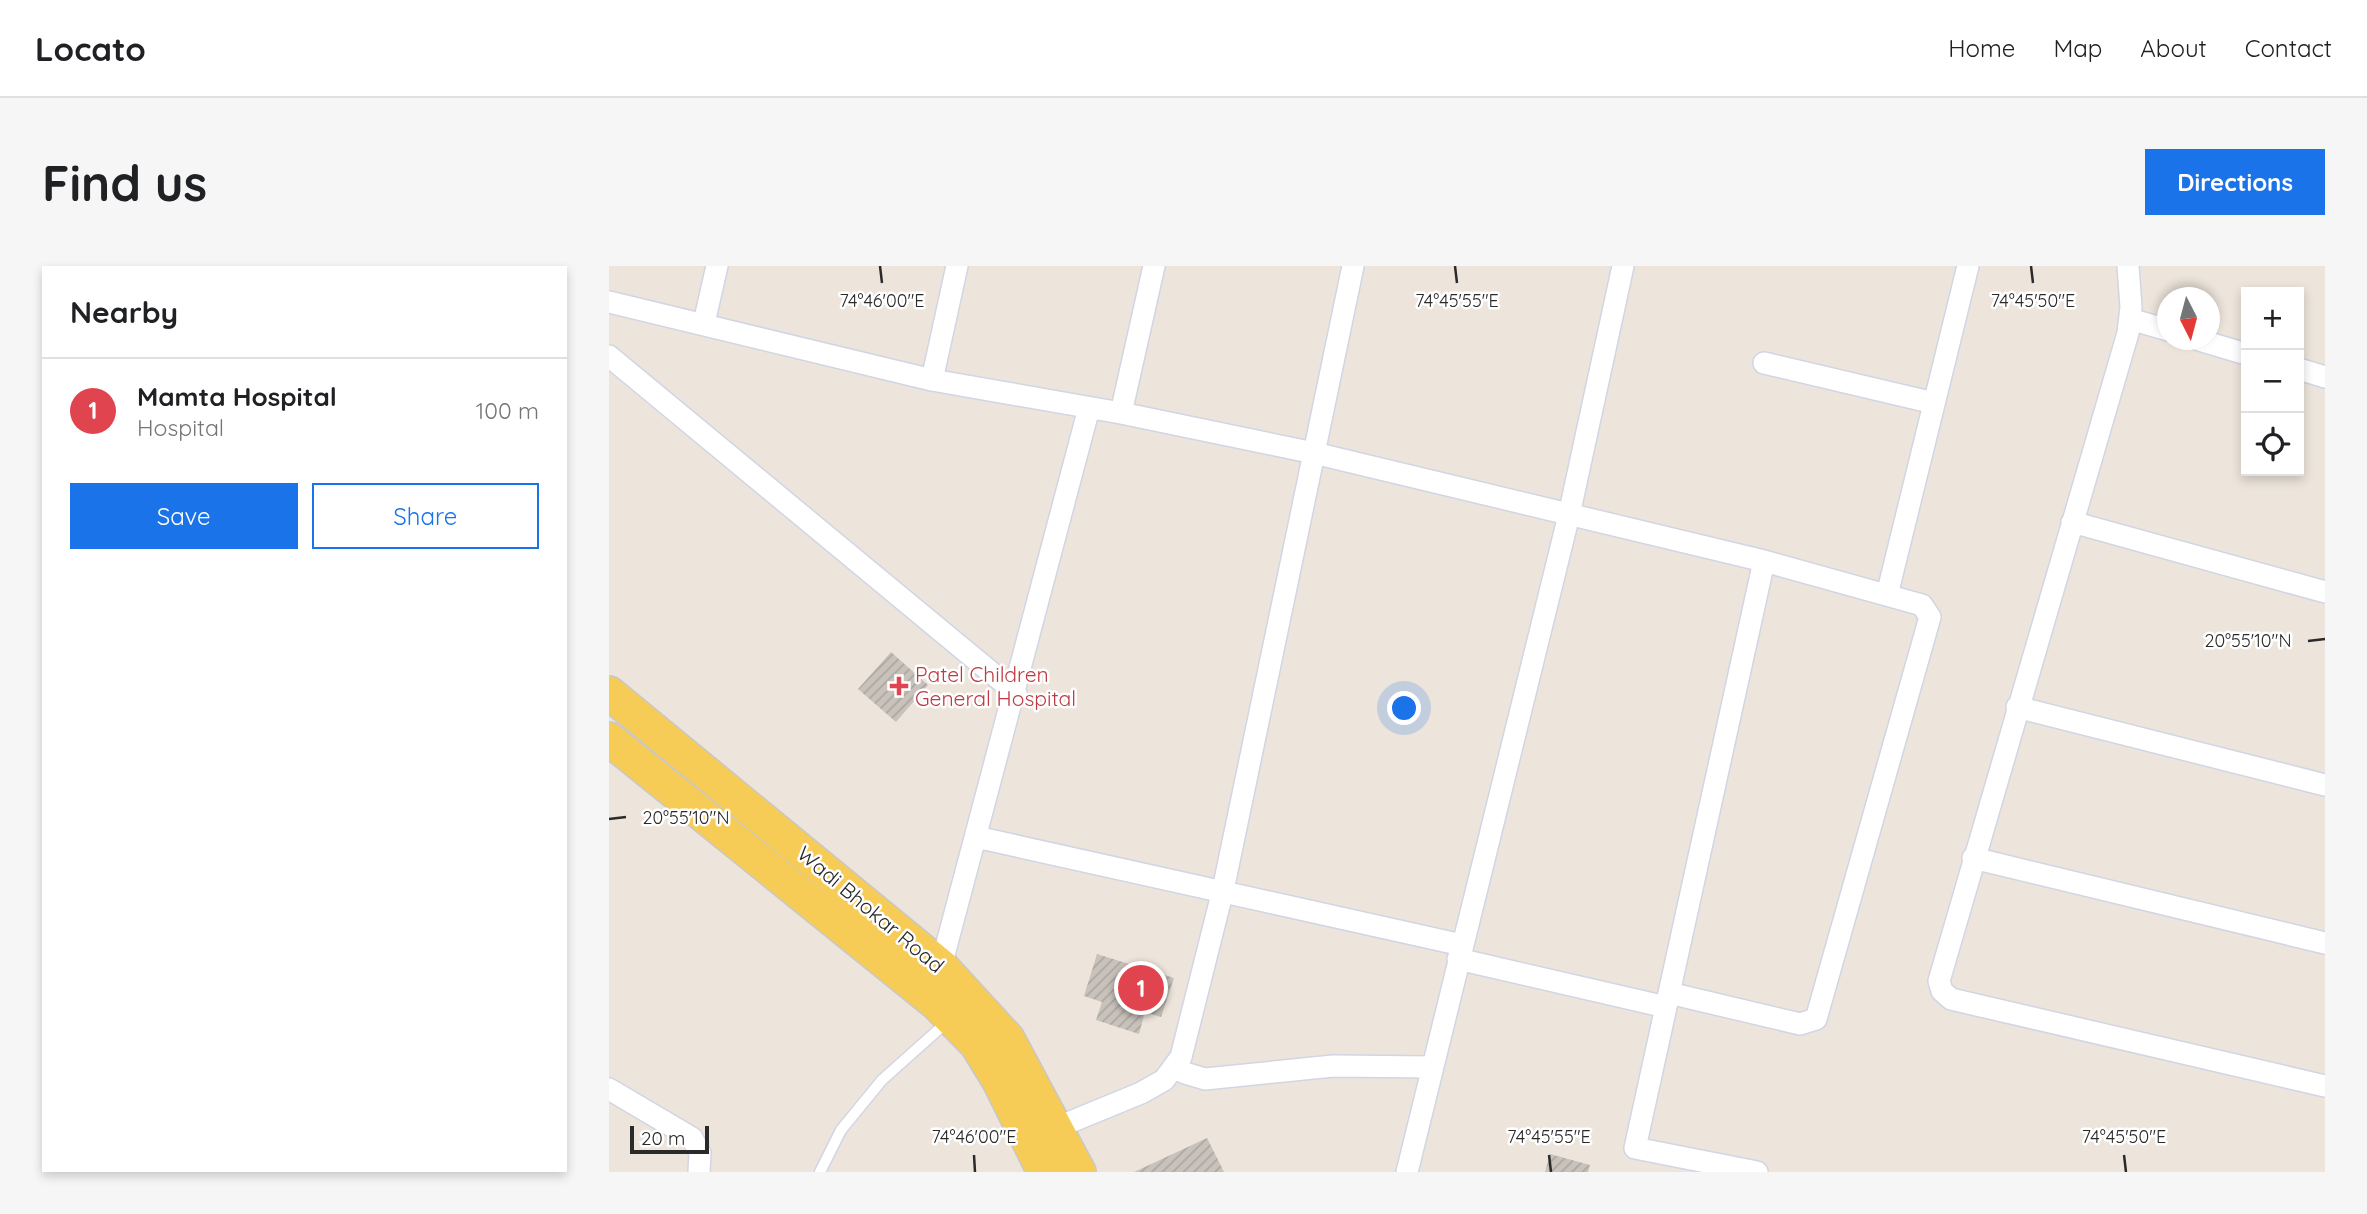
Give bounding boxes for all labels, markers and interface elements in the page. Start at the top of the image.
text: Locato [35,28,146,69]
text: Home [1948,33,2015,63]
text: Map [2053,33,2102,63]
text: About [2140,33,2207,63]
text: Contact [2245,33,2332,63]
button: Directions [2145,149,2325,215]
text: Find us [42,152,207,213]
north arrow [2157,287,2220,350]
map controls [2241,287,2304,476]
button: + [2241,287,2304,350]
text: 74°46'00"E [839,289,925,312]
text: 74°45'55"E [1415,289,1499,312]
text: 74°45'50"E [1991,289,2075,312]
text: Nearby [70,293,178,331]
button: − [2241,350,2304,413]
text: Mamta Hospital [137,380,337,413]
text: 1 [89,396,97,425]
text: 100 m [476,396,539,425]
text: Hospital [137,413,224,442]
button: locate [2241,413,2304,476]
button: Save [70,483,298,549]
button: Share [312,483,539,549]
text: 20°55'10"N [2204,629,2292,652]
place label: Patel Children General Hospital [915,661,1076,711]
marker: Patel Children General Hospital [889,676,909,696]
your location [1387,691,1421,725]
text: 20°55'10"N [642,806,730,829]
street label: Wadi Bhokar Road [792,840,950,978]
pin: 1 [1118,962,1164,1014]
scale bar [630,1123,709,1155]
text: 74°46'00"E [931,1125,1017,1148]
text: 74°45'55"E [1507,1125,1591,1148]
text: 74°45'50"E [2082,1125,2166,1148]
text: 20 m [641,1126,685,1150]

